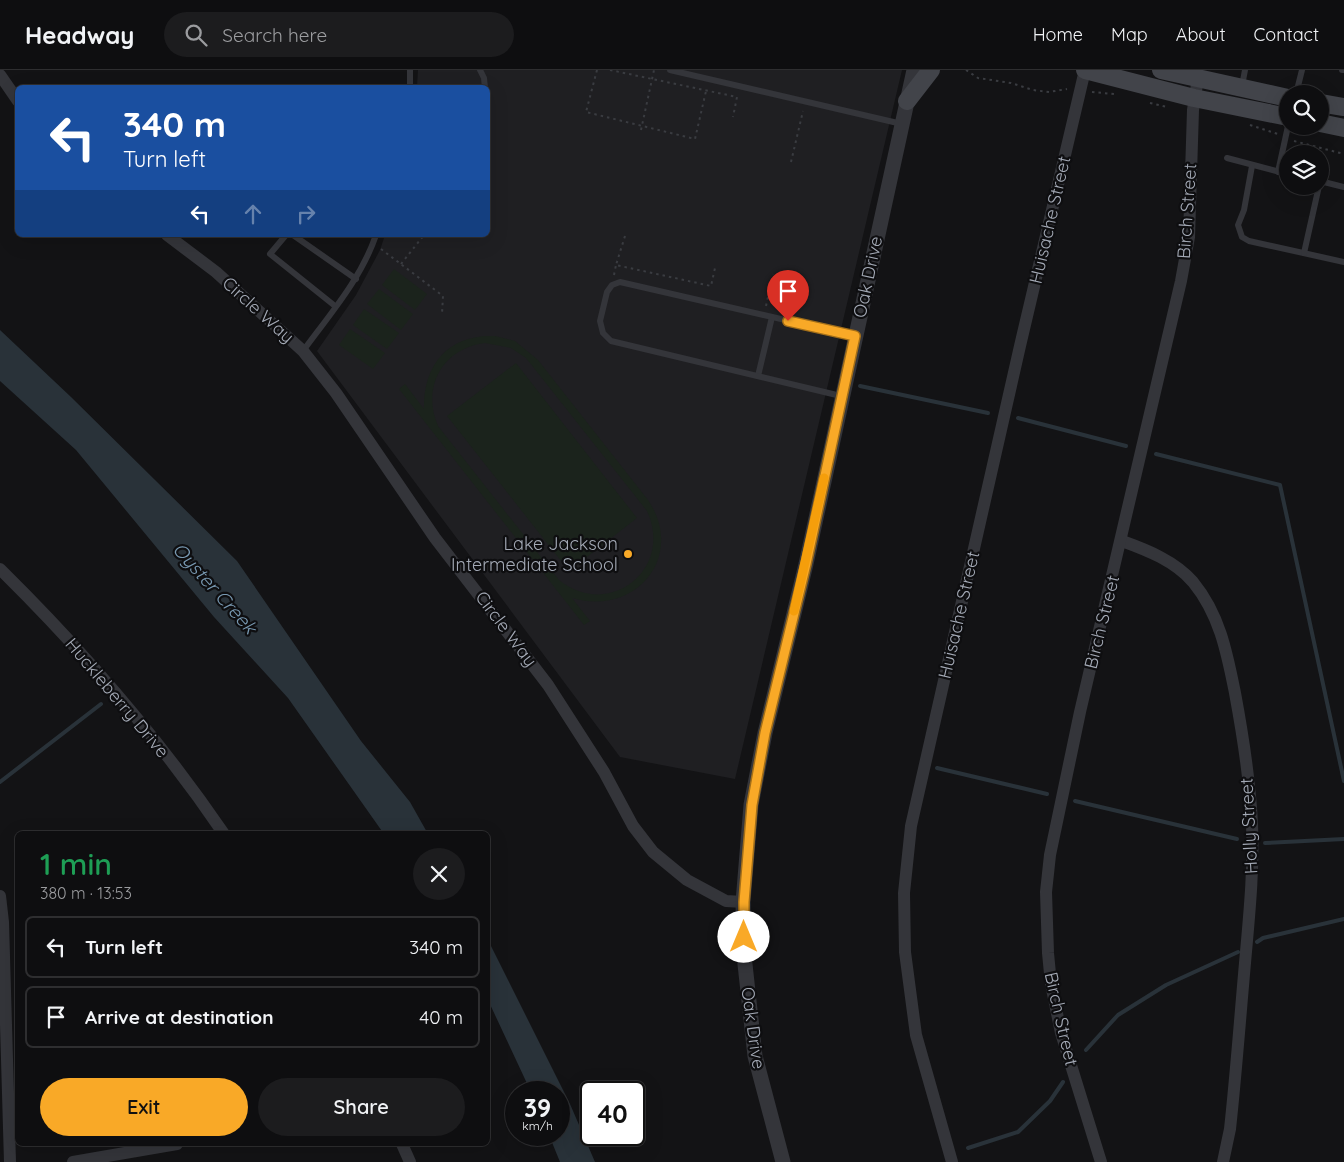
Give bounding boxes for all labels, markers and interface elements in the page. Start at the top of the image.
search box [164,12,514,57]
text: Headway [25,20,134,50]
icon: search [182,21,210,49]
text: Search here [222,23,327,47]
text: Home [1033,23,1083,46]
text: Map [1111,23,1148,46]
text: About [1176,23,1226,46]
text: Contact [1254,23,1319,46]
map controls [1279,85,1329,195]
button: search [1279,85,1329,135]
text: 340 m [123,102,226,146]
icon: left [40,105,105,170]
text: Turn left [123,145,206,173]
button: layers [1279,145,1329,195]
street label: Huisache Street [1024,154,1075,286]
street label: Birch Street [1172,162,1201,260]
icon: left [186,200,214,228]
icon: ahead [239,200,267,228]
icon: right [292,200,320,228]
street label: Oak Drive [848,234,887,320]
pin [767,270,809,321]
street label: Circle Way [218,271,299,348]
icon: arrive [774,277,802,305]
place label: Lake Jackson Intermediate School [451,532,618,576]
water label: Oyster Creek [168,537,263,640]
marker: Lake Jackson Intermediate School [622,548,634,560]
street label: Huisache Street [933,549,984,681]
street label: Birch Street [1079,573,1124,671]
street label: Circle Way [470,586,542,671]
street label: Huckleberry Drive [60,633,174,762]
street label: Holly Street [1234,777,1263,875]
text: 1 min [40,845,112,883]
button: close [413,848,465,900]
text: 380 m · 13:53 [40,883,132,903]
position arrow [717,910,769,962]
icon: left [42,933,70,961]
text: Turn left [85,935,163,959]
text: 340 m [409,935,463,959]
street label: Birch Street [1040,970,1083,1068]
street label: Oak Drive [736,985,771,1070]
icon: arrive [42,1003,70,1031]
text: Arrive at destination [85,1005,274,1029]
text: 40 m [419,1005,463,1029]
button: Exit [40,1078,248,1136]
button: Share [258,1078,465,1136]
speed limit sign: 40 [580,1081,645,1146]
text: 39 [524,1092,551,1123]
text: km/h [522,1118,553,1133]

